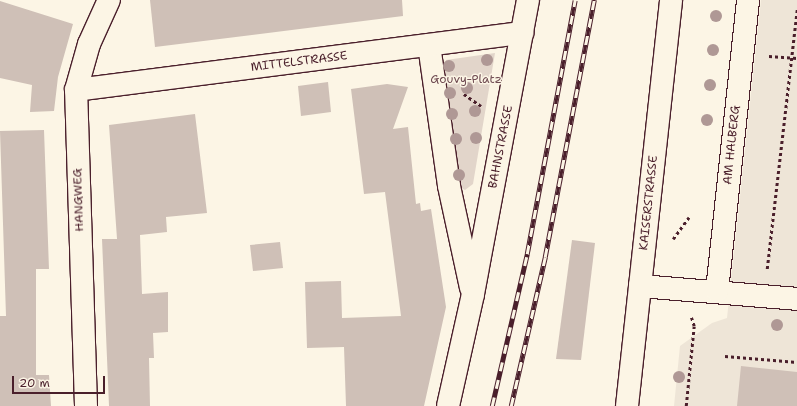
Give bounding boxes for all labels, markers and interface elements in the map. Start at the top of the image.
street label: MITTELSTRASSE [250,49,348,75]
park label: Gouvy-Platz [430,73,502,87]
street label: BAHNSTRASSE [486,104,516,190]
street label: AM HALBERG [721,105,743,185]
street label: KAISERSTRASSE [637,155,661,251]
street label: HANGWEG [71,168,87,232]
scale bar [14,368,107,394]
text: 20 m [19,375,50,391]

